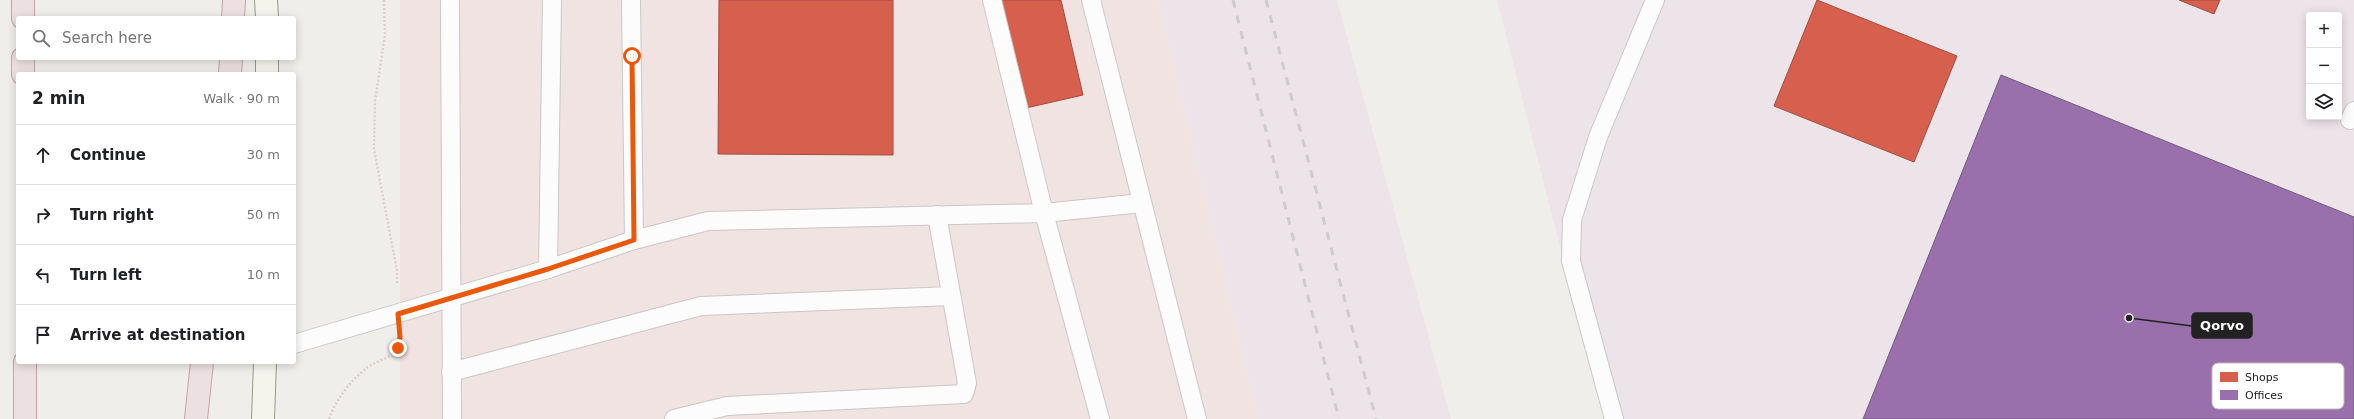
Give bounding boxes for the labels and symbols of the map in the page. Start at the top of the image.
route start [623,47,641,65]
callout: Qorvo [2192,313,2252,338]
text: Qorvo [2200,318,2244,333]
route end [389,339,407,357]
legend [2212,363,2344,409]
text: Shops [2245,371,2279,384]
text: Offices [2245,389,2283,402]

